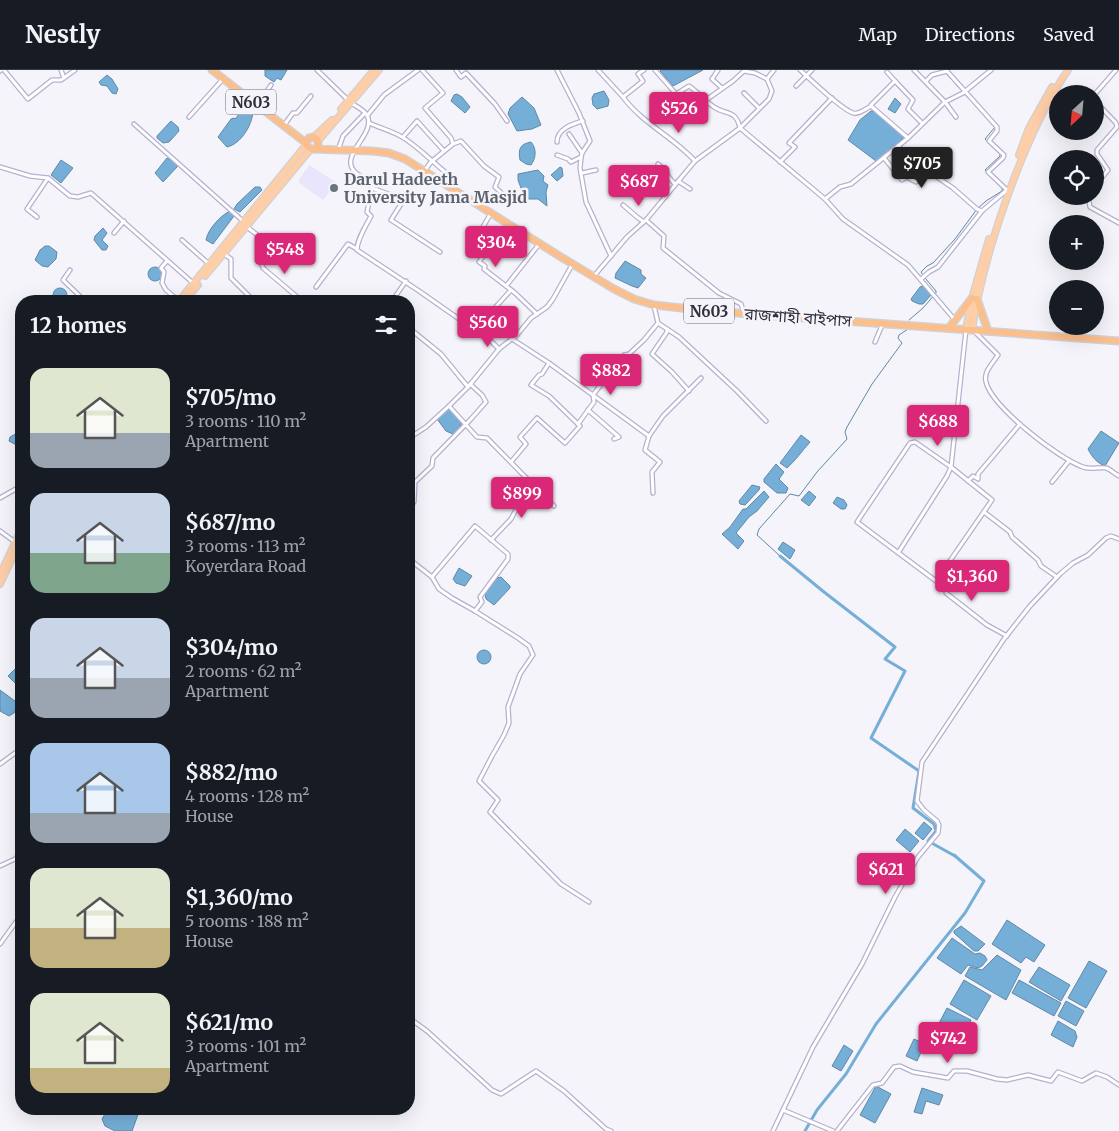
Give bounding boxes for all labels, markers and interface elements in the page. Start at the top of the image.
text: Nestly [25,19,100,50]
text: Map [859,23,897,46]
text: Directions [925,23,1015,46]
text: Saved [1043,23,1094,46]
north arrow [1049,85,1104,140]
map controls [1049,85,1104,335]
road number: N603 [226,90,276,114]
pin: $526 [649,92,709,134]
text: $526 [660,98,698,118]
pin: $705 [892,146,952,189]
button: locate [1049,150,1104,205]
text: $705 [903,153,941,173]
pin: $687 [609,164,669,207]
place label: Darul Hadeeth University Jama Masjid [344,169,527,207]
text: $687 [619,171,659,191]
marker: Darul Hadeeth University Jama Masjid [328,182,340,194]
button: + [1049,215,1104,270]
pin: $304 [466,226,526,268]
pin: $548 [255,232,315,275]
text: $304 [476,232,516,252]
text: $548 [266,239,304,259]
button: − [1049,280,1104,335]
road number: N603 [684,298,734,324]
street label: রাজশাহী বাইপাস [743,303,853,331]
pin: $560 [458,306,518,348]
icon: filters [372,311,400,339]
text: 12 homes [30,312,127,339]
text: $560 [468,312,508,332]
pin: $882 [581,354,641,396]
text: $882 [591,360,631,380]
text: $705/mo [185,384,276,411]
icon: home [70,388,130,448]
pin: $688 [908,404,968,447]
text: 3 rooms · 110 m² [185,411,306,431]
text: $688 [918,411,958,431]
text: Apartment [185,431,269,451]
pin: $899 [492,476,552,519]
text: $899 [502,483,542,503]
text: $687/mo [185,509,275,536]
icon: home [70,513,130,573]
text: 3 rooms · 113 m² [185,536,305,556]
text: Koyerdara Road [185,556,306,576]
pin: $1,360 [931,560,1013,602]
text: $1,360 [946,566,998,586]
text: $304/mo [185,634,278,661]
icon: home [70,638,130,698]
text: 2 rooms · 62 m² [185,661,302,681]
text: Apartment [185,681,269,701]
text: $882/mo [185,759,277,786]
icon: home [70,763,130,823]
text: 4 rooms · 128 m² [185,786,309,806]
text: House [185,806,233,826]
pin: $621 [856,852,916,895]
text: $621 [868,859,904,879]
text: $1,360/mo [185,884,293,911]
icon: home [70,888,130,948]
text: 5 rooms · 188 m² [185,911,309,931]
text: House [185,931,233,951]
text: $621/mo [185,1009,273,1036]
icon: home [70,1013,130,1073]
pin: $742 [918,1022,978,1064]
text: $742 [930,1028,966,1048]
text: 3 rooms · 101 m² [185,1036,306,1056]
text: Apartment [185,1056,269,1076]

